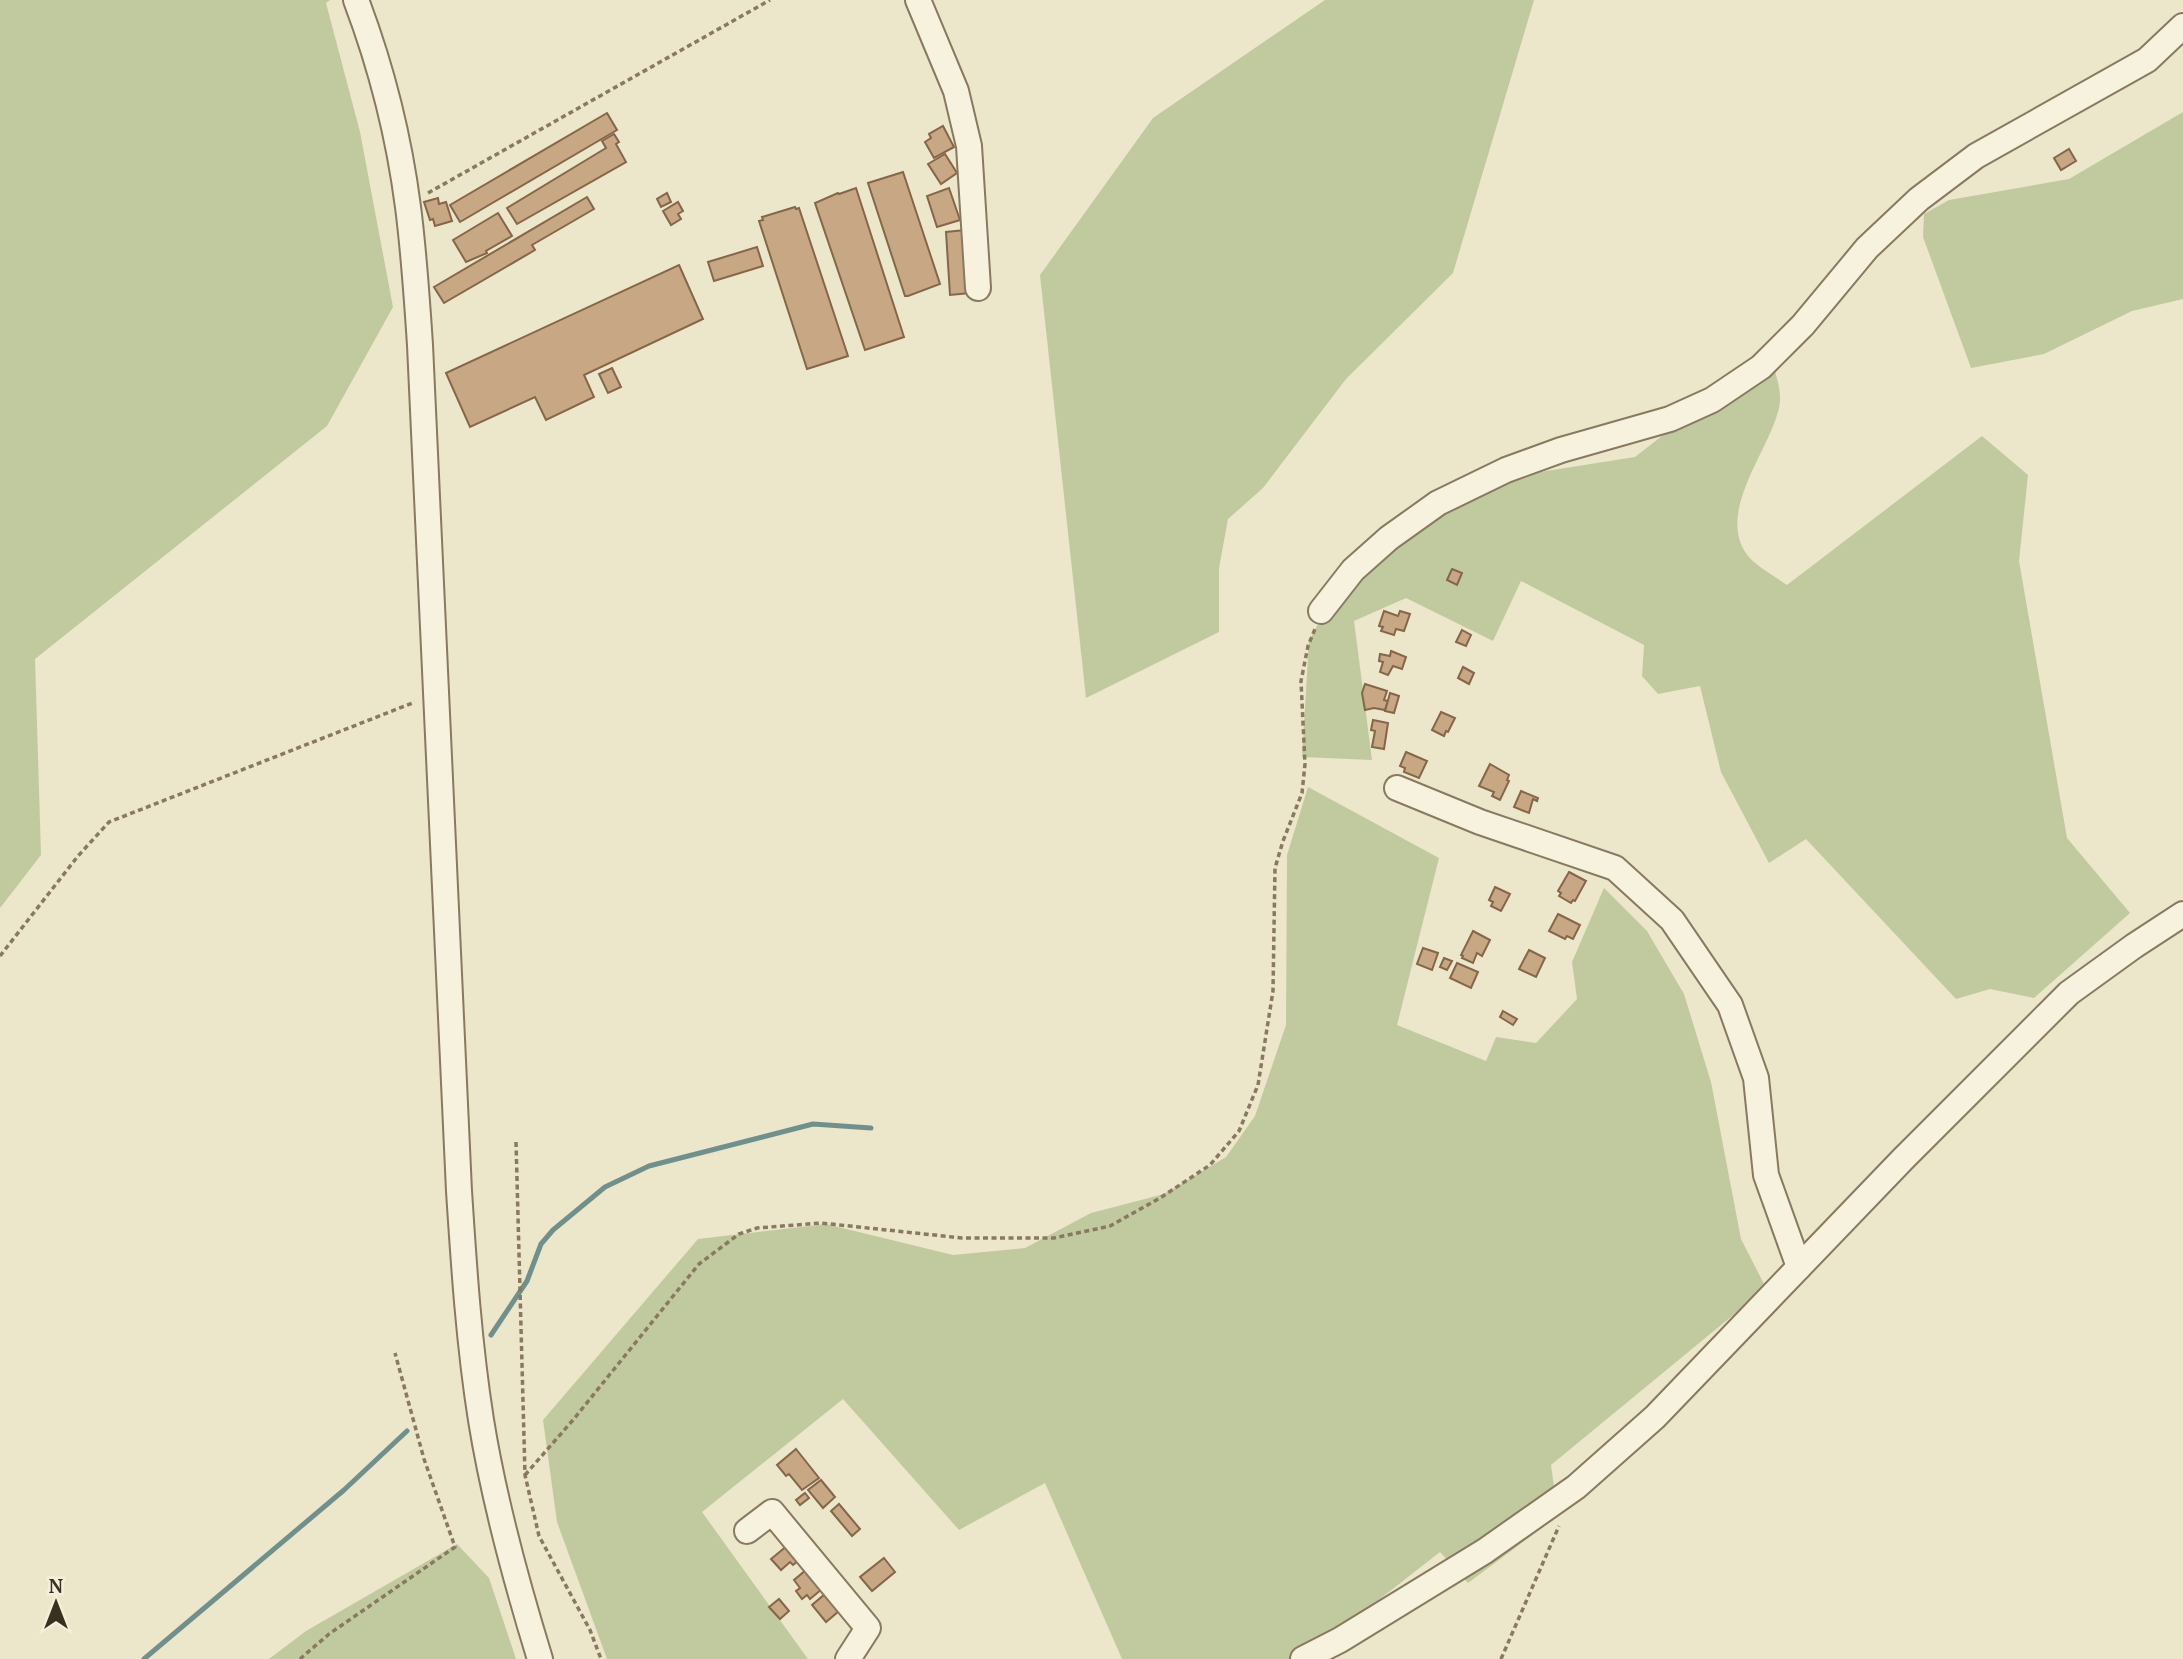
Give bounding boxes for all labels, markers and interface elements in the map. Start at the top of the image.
north arrow [21,1568,91,1638]
text: N [49,1573,64,1598]

